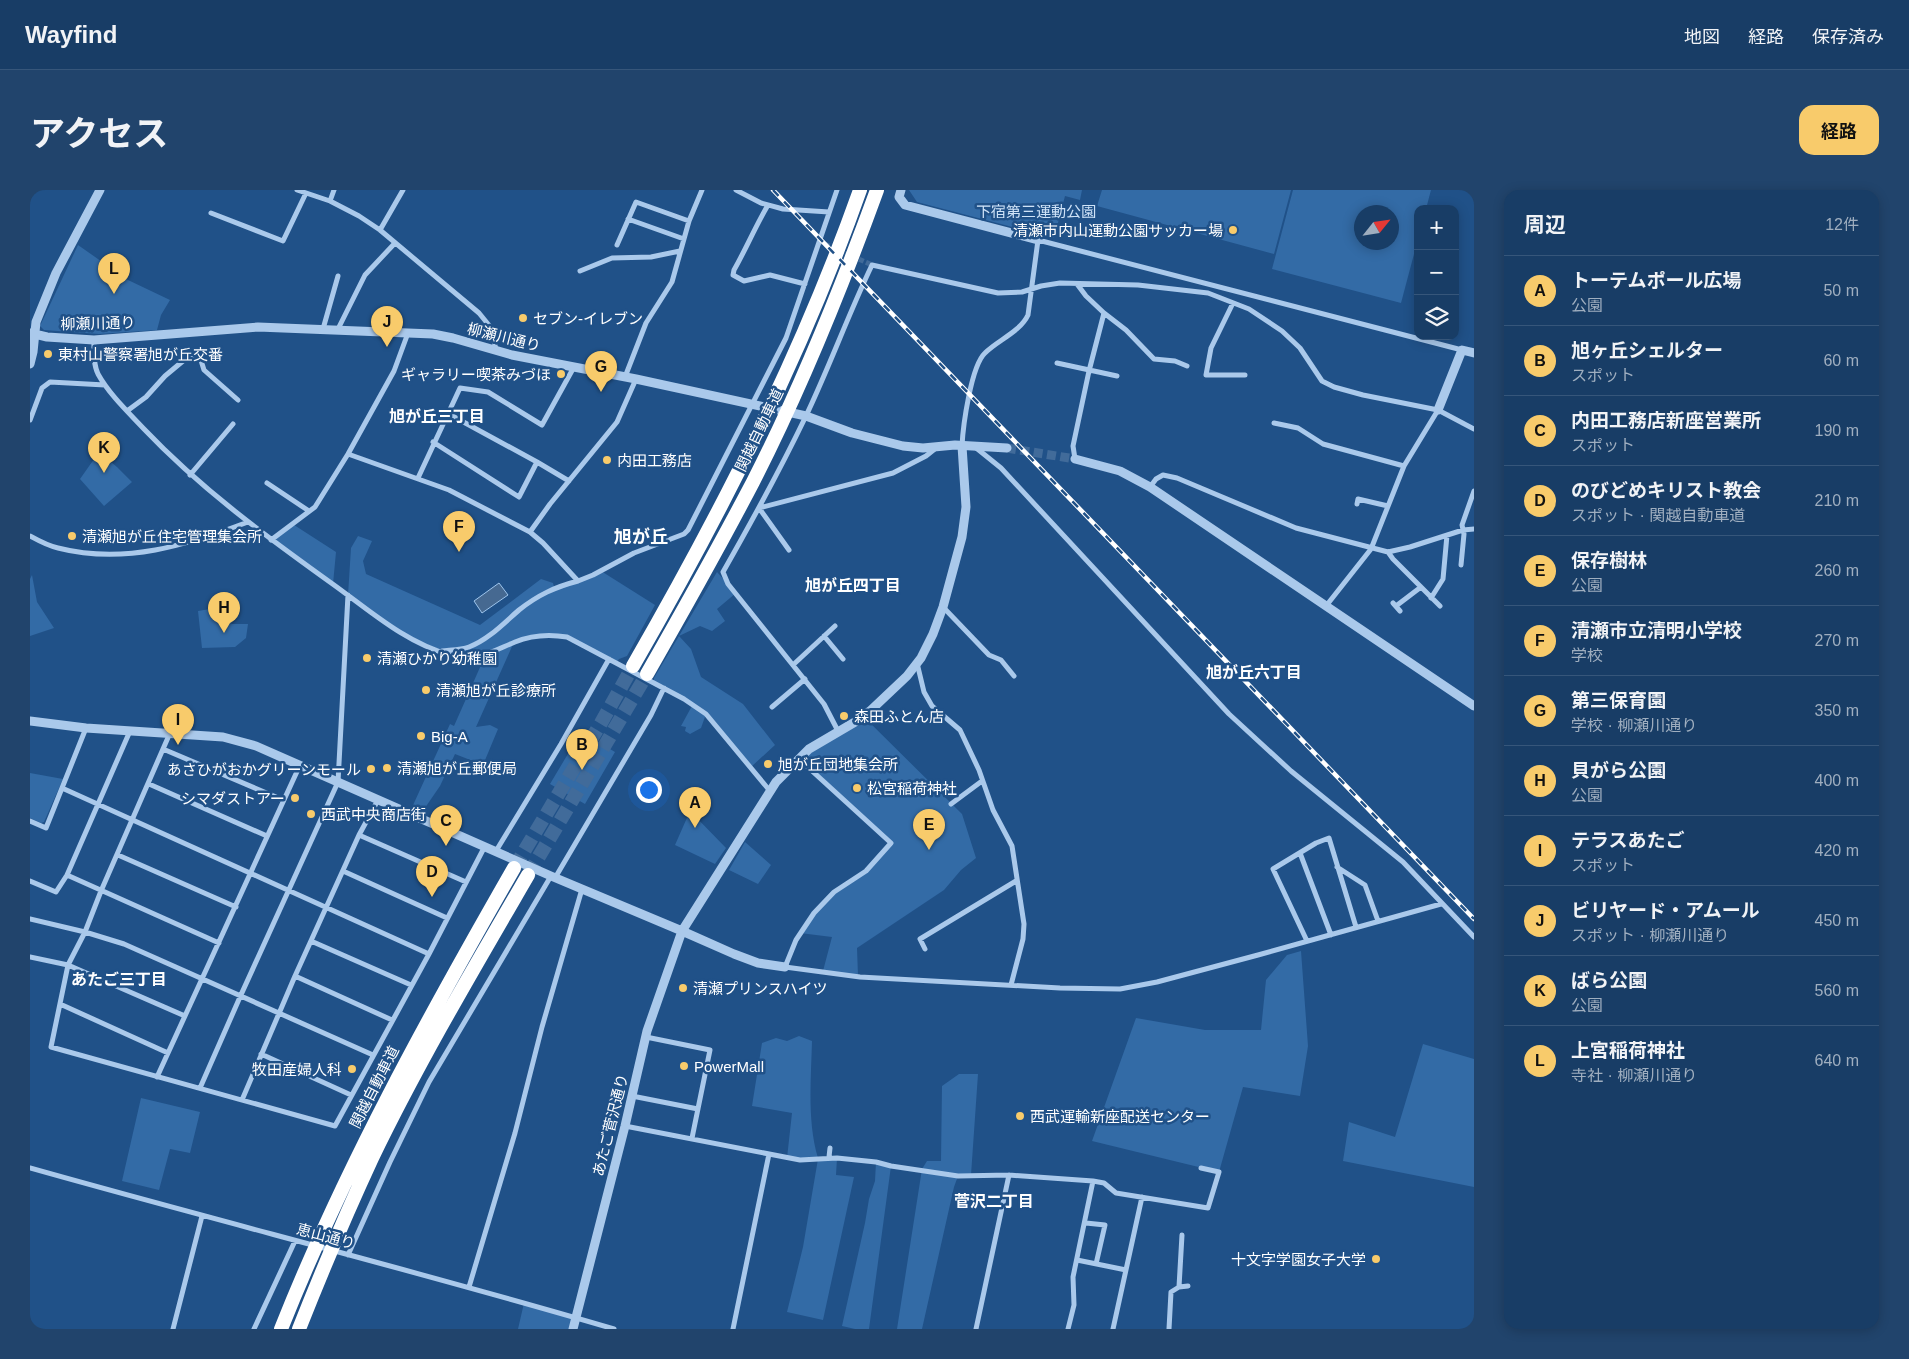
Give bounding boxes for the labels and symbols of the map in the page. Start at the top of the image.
park label: 下宿第三運動公園 [976,203,1096,220]
north arrow [1354,205,1399,250]
place label: 清瀬市内山運動公園サッカー場 [1013,222,1223,239]
marker: 清瀬市内山運動公園サッカー場 [1227,224,1239,236]
pin: L [98,253,130,294]
pin: J [371,306,403,347]
place label: セブン-イレブン [533,310,643,327]
marker: セブン-イレブン [517,312,529,324]
street label: 柳瀬川通り [60,314,136,332]
street label: 柳瀬川通り [466,320,542,354]
place label: 東村山警察署旭が丘交番 [58,346,223,363]
marker: 東村山警察署旭が丘交番 [42,348,54,360]
pin: G [585,351,617,392]
place label: ギャラリー喫茶みづほ [401,366,551,383]
marker: ギャラリー喫茶みづほ [555,368,567,380]
street label: 関越自動車道 [732,386,786,474]
district label: 旭が丘三丁目 [389,408,485,425]
pin: K [88,432,120,473]
place label: 内田工務店 [617,452,692,469]
marker: 内田工務店 [601,454,613,466]
pin: F [443,511,475,552]
district label: 旭が丘 [614,527,668,547]
place label: 清瀬旭が丘住宅管理集会所 [82,528,262,545]
marker: 清瀬旭が丘住宅管理集会所 [66,530,78,542]
district label: 旭が丘四丁目 [805,577,901,594]
pin: H [208,592,240,633]
place label: 清瀬ひかり幼稚園 [377,650,497,667]
marker: 清瀬ひかり幼稚園 [361,652,373,664]
district label: 旭が丘六丁目 [1206,664,1302,681]
place label: 清瀬旭が丘診療所 [436,682,556,699]
marker: 清瀬旭が丘診療所 [420,684,432,696]
pin: I [162,704,194,745]
place label: 森田ふとん店 [854,708,944,725]
marker: 森田ふとん店 [838,710,850,722]
place label: Big-A [431,728,468,745]
pin: B [566,729,598,770]
marker: Big-A [415,730,427,742]
place label: 旭が丘団地集会所 [778,756,898,773]
marker: 旭が丘団地集会所 [762,758,774,770]
place label: 清瀬旭が丘郵便局 [397,760,517,777]
place label: あさひがおかグリーンモール [167,761,361,778]
marker: 清瀬旭が丘郵便局 [381,762,393,774]
marker: あさひがおかグリーンモール [365,763,377,775]
your location [636,777,662,803]
place label: 松宮稲荷神社 [867,780,957,797]
marker: 松宮稲荷神社 [851,782,863,794]
pin: A [679,787,711,828]
place label: シマダストアー [181,790,285,807]
marker: シマダストアー [289,792,301,804]
pin: C [430,805,462,846]
place label: 西武中央商店街 [321,806,426,823]
marker: 西武中央商店街 [305,808,317,820]
pin: E [913,809,945,850]
pin: D [416,856,448,897]
district label: あたご三丁目 [71,971,167,988]
place label: 清瀬プリンスハイツ [693,980,827,997]
marker: 清瀬プリンスハイツ [677,982,689,994]
street label: 関越自動車道 [346,1043,402,1131]
place label: PowerMall [694,1058,764,1075]
marker: PowerMall [678,1060,690,1072]
place label: 牧田産婦人科 [252,1061,342,1078]
marker: 牧田産婦人科 [346,1063,358,1075]
street label: あたご菅沢通り [589,1072,631,1178]
place label: 西武運輸新座配送センター [1030,1108,1210,1125]
marker: 西武運輸新座配送センター [1014,1110,1026,1122]
district label: 菅沢二丁目 [954,1193,1034,1210]
street label: 恵山通り [295,1220,357,1252]
place label: 十文字学園女子大学 [1231,1251,1366,1268]
marker: 十文字学園女子大学 [1370,1253,1382,1265]

